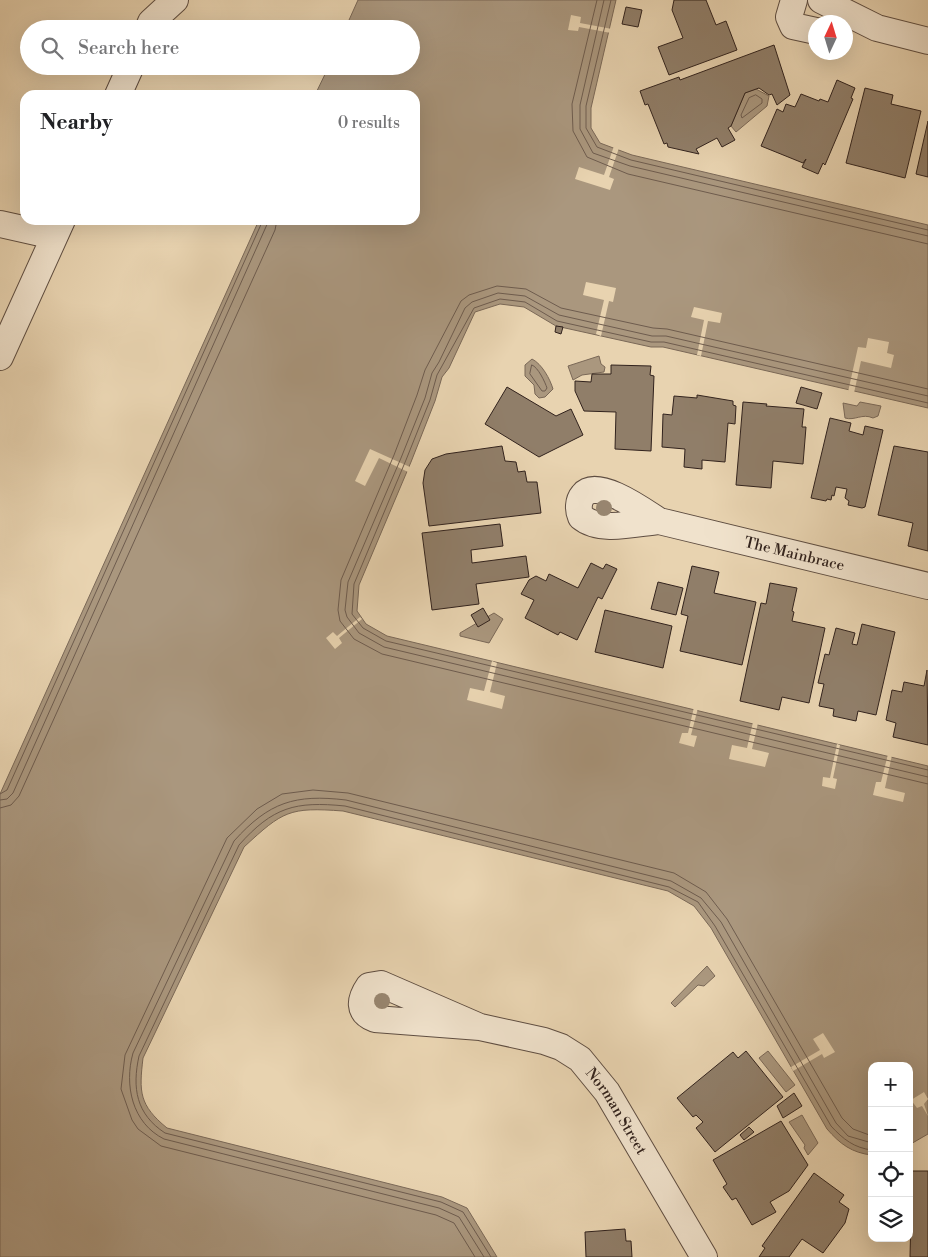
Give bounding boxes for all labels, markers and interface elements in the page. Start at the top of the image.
north arrow [808,15,853,60]
search box [20,20,420,75]
icon: search [38,34,66,62]
text: Search here [78,36,179,60]
text: Nearby [40,110,113,136]
text: 0 results [338,113,400,133]
street label: The Mainbrace [742,532,846,575]
map controls [868,1062,913,1242]
button: + [868,1062,913,1107]
street label: Norman Street [581,1064,651,1159]
button: − [868,1107,913,1152]
button: locate [868,1152,913,1197]
button: layers [868,1197,913,1242]

